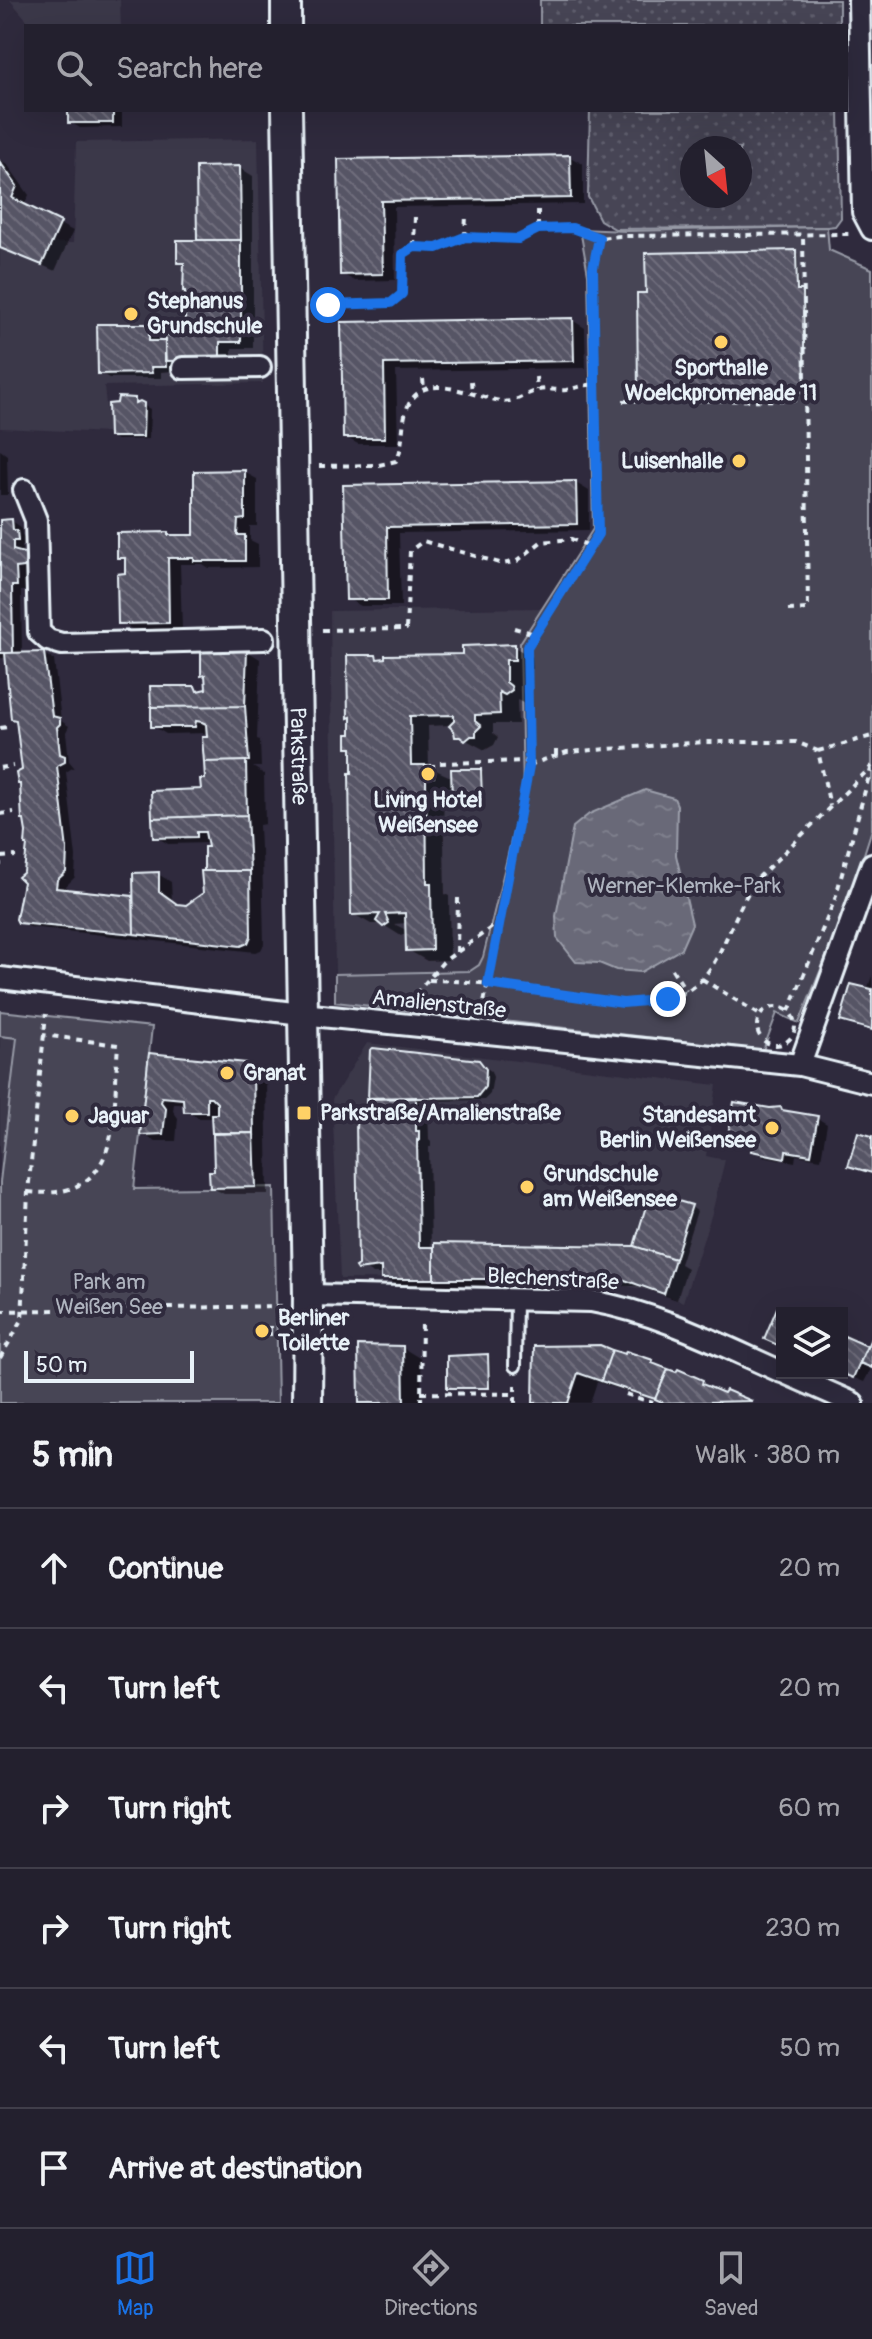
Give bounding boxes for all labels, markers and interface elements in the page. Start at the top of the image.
search box [24,24,848,112]
icon: search [52,46,96,90]
text: Search here [116,50,263,87]
north arrow [680,136,752,208]
place label: Stephanus Grundschule [147,287,263,340]
route start [310,287,346,323]
marker: Stephanus Grundschule [122,305,140,323]
marker: Sporthalle Woelckpromenade 11 [712,333,730,351]
place label: Sporthalle Woelckpromenade 11 [625,354,817,407]
place label: Luisenhalle [621,447,724,475]
marker: Luisenhalle [730,452,748,470]
street label: Parkstraße [284,707,313,805]
marker: Living Hotel Weißensee [419,765,437,783]
place label: Living Hotel Weißensee [373,786,483,839]
park label: Werner-Klemke-Park [587,872,781,900]
route end [650,981,686,1017]
street label: Amalienstraße [371,983,508,1025]
place label: Granat [243,1059,307,1087]
marker: Granat [218,1064,236,1082]
place label: Parkstraße/Amalienstraße [320,1099,562,1127]
place label: Standesamt Berlin Weißensee [599,1101,757,1154]
place label: Jaguar [88,1102,150,1130]
marker: Parkstraße/Amalienstraße [295,1104,313,1122]
marker: Jaguar [63,1107,81,1125]
marker: Standesamt Berlin Weißensee [763,1119,781,1137]
place label: Grundschule am Weißensee [543,1160,678,1213]
marker: Grundschule am Weißensee [518,1178,536,1196]
street label: Blechenstraße [486,1262,620,1296]
park label: Park am Weißen See [55,1268,163,1321]
place label: Berliner Toilette [277,1304,351,1357]
map controls [776,1307,848,1379]
button: layers [776,1307,848,1379]
marker: Berliner Toilette [253,1322,271,1340]
scale bar [24,1347,194,1383]
text: 50 m [36,1351,87,1379]
text: 5 min [32,1434,113,1477]
text: Walk · 380 m [695,1439,840,1471]
icon: ahead [32,1546,76,1590]
text: Continue [108,1550,223,1587]
text: 20 m [779,1552,840,1584]
icon: left [32,1666,76,1710]
text: Turn left [108,1670,219,1707]
text: 20 m [779,1672,840,1704]
icon: right [32,1786,76,1830]
text: Turn right [108,1790,231,1827]
text: 60 m [778,1792,840,1824]
icon: right [32,1906,76,1950]
text: Turn right [108,1910,231,1947]
text: 230 m [765,1912,840,1944]
icon: left [32,2026,76,2070]
text: Turn left [108,2030,219,2067]
text: 50 m [779,2032,840,2064]
icon: arrive [32,2146,76,2190]
text: Arrive at destination [108,2150,362,2187]
tab: Map [113,2246,157,2322]
tab: Directions [384,2246,477,2322]
tab: Saved [704,2246,759,2322]

